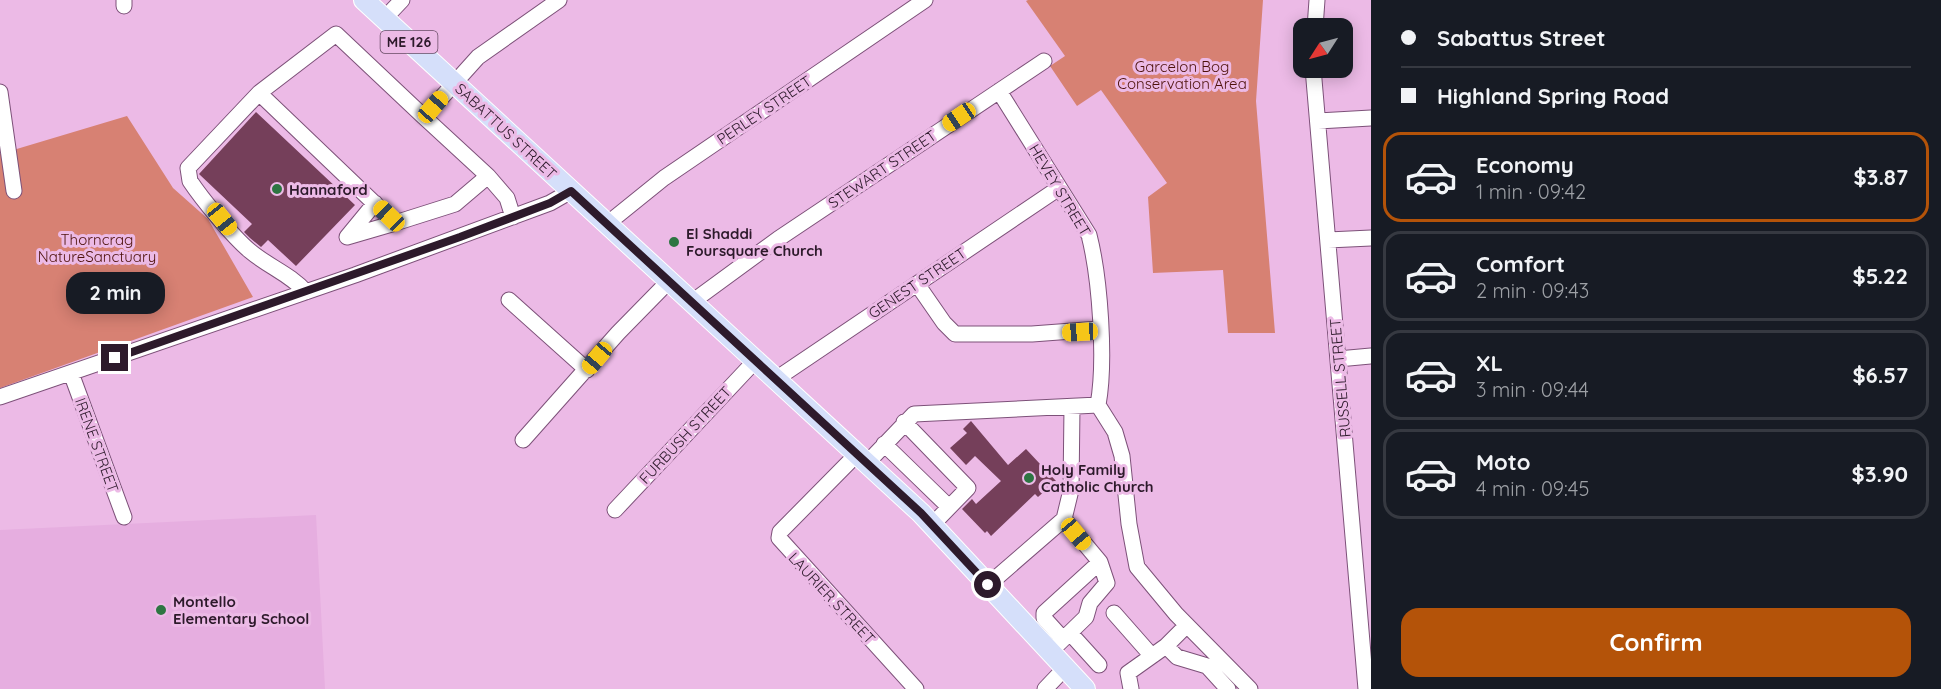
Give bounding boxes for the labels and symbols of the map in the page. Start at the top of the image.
north arrow [1293,18,1353,78]
road number: ME 126 [380,31,438,53]
park label: Garcelon Bog Conservation Area [1117,57,1247,93]
street label: PERLEY STREET [713,71,815,149]
street label: SABATTUS STREET [451,79,561,183]
car [414,88,452,126]
car [939,99,979,135]
street label: STEWART STREET [824,126,940,212]
street label: HEVEY STREET [1025,141,1095,239]
place label: Hannaford [289,180,368,199]
marker: Hannaford [270,182,284,196]
car [370,197,408,235]
car [204,199,240,239]
place label: El Shaddi Foursquare Church [686,224,823,260]
park label: Thorncrag NatureSanctuary [38,230,156,266]
marker: El Shaddi Foursquare Church [667,235,681,249]
street label: GENEST STREET [865,243,969,323]
callout: 2 min [66,271,164,313]
street label: RUSSELL STREET [1325,318,1355,438]
car [1062,322,1098,342]
car [579,338,615,378]
route end [101,344,128,371]
street label: FURBUSH STREET [635,382,735,488]
street label: IRENE STREET [71,395,123,495]
place label: Holy Family Catholic Church [1041,460,1153,496]
marker: Holy Family Catholic Church [1022,471,1036,485]
car [1058,514,1094,554]
street label: LAURIER STREET [785,548,879,648]
route start [974,571,1001,598]
place label: Montello Elementary School [173,592,309,628]
marker: Montello Elementary School [154,603,168,617]

